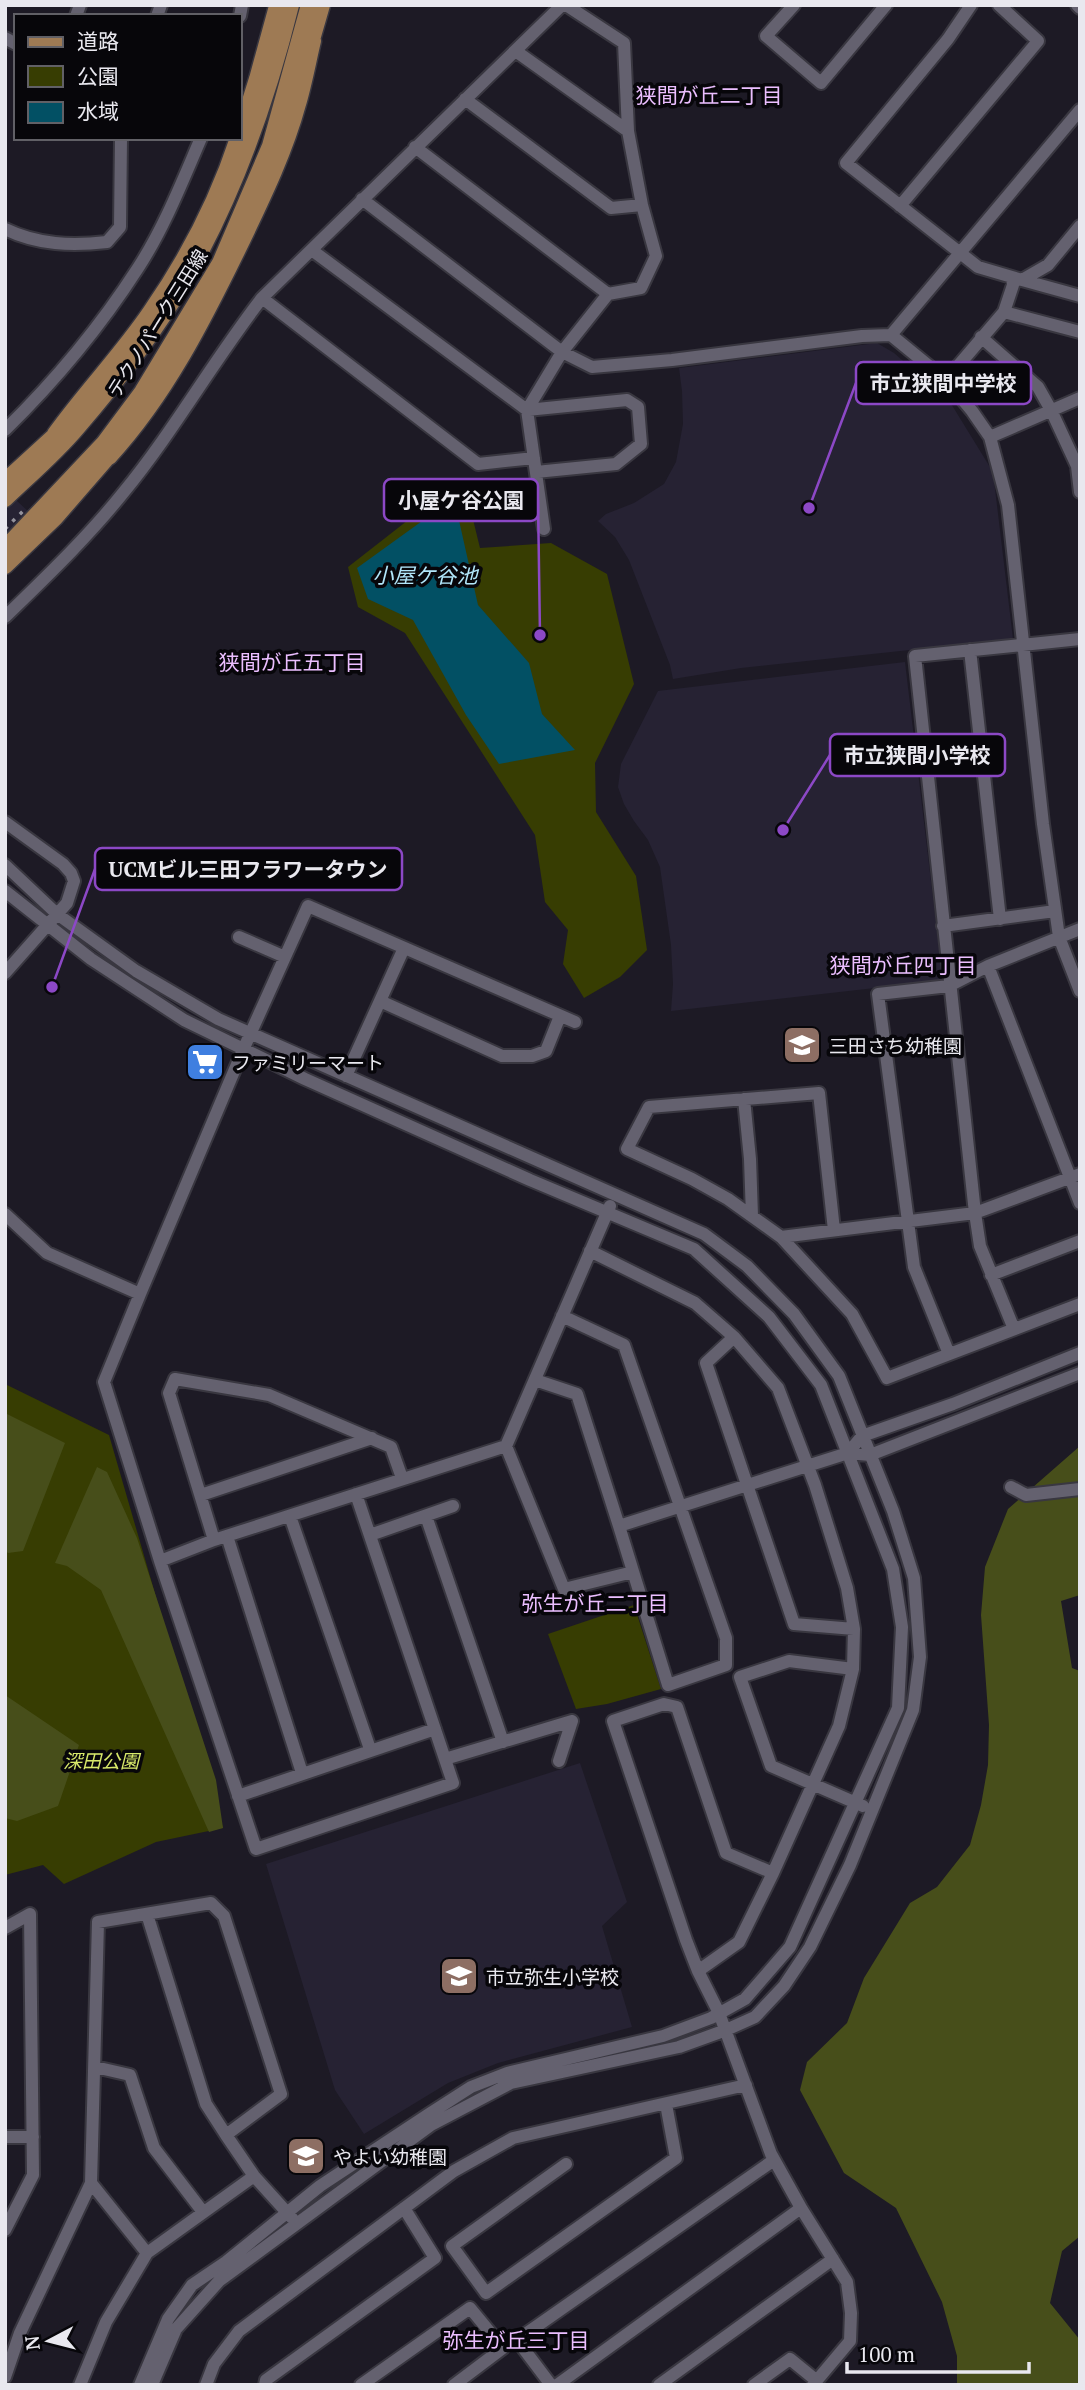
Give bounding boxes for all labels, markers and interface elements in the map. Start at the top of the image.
legend [14,14,242,140]
text: 道路 [77,27,119,55]
text: 公園 [77,62,119,90]
district label: 狭間が丘二丁目 [636,81,783,109]
text: 水域 [77,97,119,125]
street label: テクノパーク三田線 [101,244,213,402]
callout: 市立狭間中学校 [856,362,1031,404]
text: 市立狭間中学校 [870,369,1017,397]
callout: 小屋ケ谷公園 [384,479,538,521]
text: 小屋ケ谷公園 [398,486,524,514]
water label: 小屋ケ谷池 [373,561,479,589]
district label: 狭間が丘五丁目 [219,648,366,676]
callout: 市立狭間小学校 [830,734,1005,776]
text: 市立狭間小学校 [844,741,991,769]
callout: UCMビル三田フラワータウン [95,848,402,890]
text: UCMビル三田フラワータウン [108,855,388,883]
district label: 狭間が丘四丁目 [830,951,977,979]
school or university icon: 三田さち幼稚園 [781,1024,823,1066]
place label: 三田さち幼稚園 [829,1033,962,1058]
supermarket icon: ファミリーマート [184,1041,226,1083]
place label: ファミリーマート [232,1050,384,1075]
district label: 弥生が丘二丁目 [522,1589,669,1617]
park label: 深田公園 [63,1748,142,1773]
school or university icon: 市立弥生小学校 [438,1955,480,1997]
place label: 市立弥生小学校 [486,1964,619,1989]
school or university icon: やよい幼稚園 [285,2135,327,2177]
place label: やよい幼稚園 [333,2144,447,2169]
north arrow [14,2306,84,2376]
district label: 弥生が丘三丁目 [443,2326,590,2354]
scale bar [847,2330,1029,2374]
text: N [18,2334,45,2352]
text: 100 m [858,2340,915,2368]

